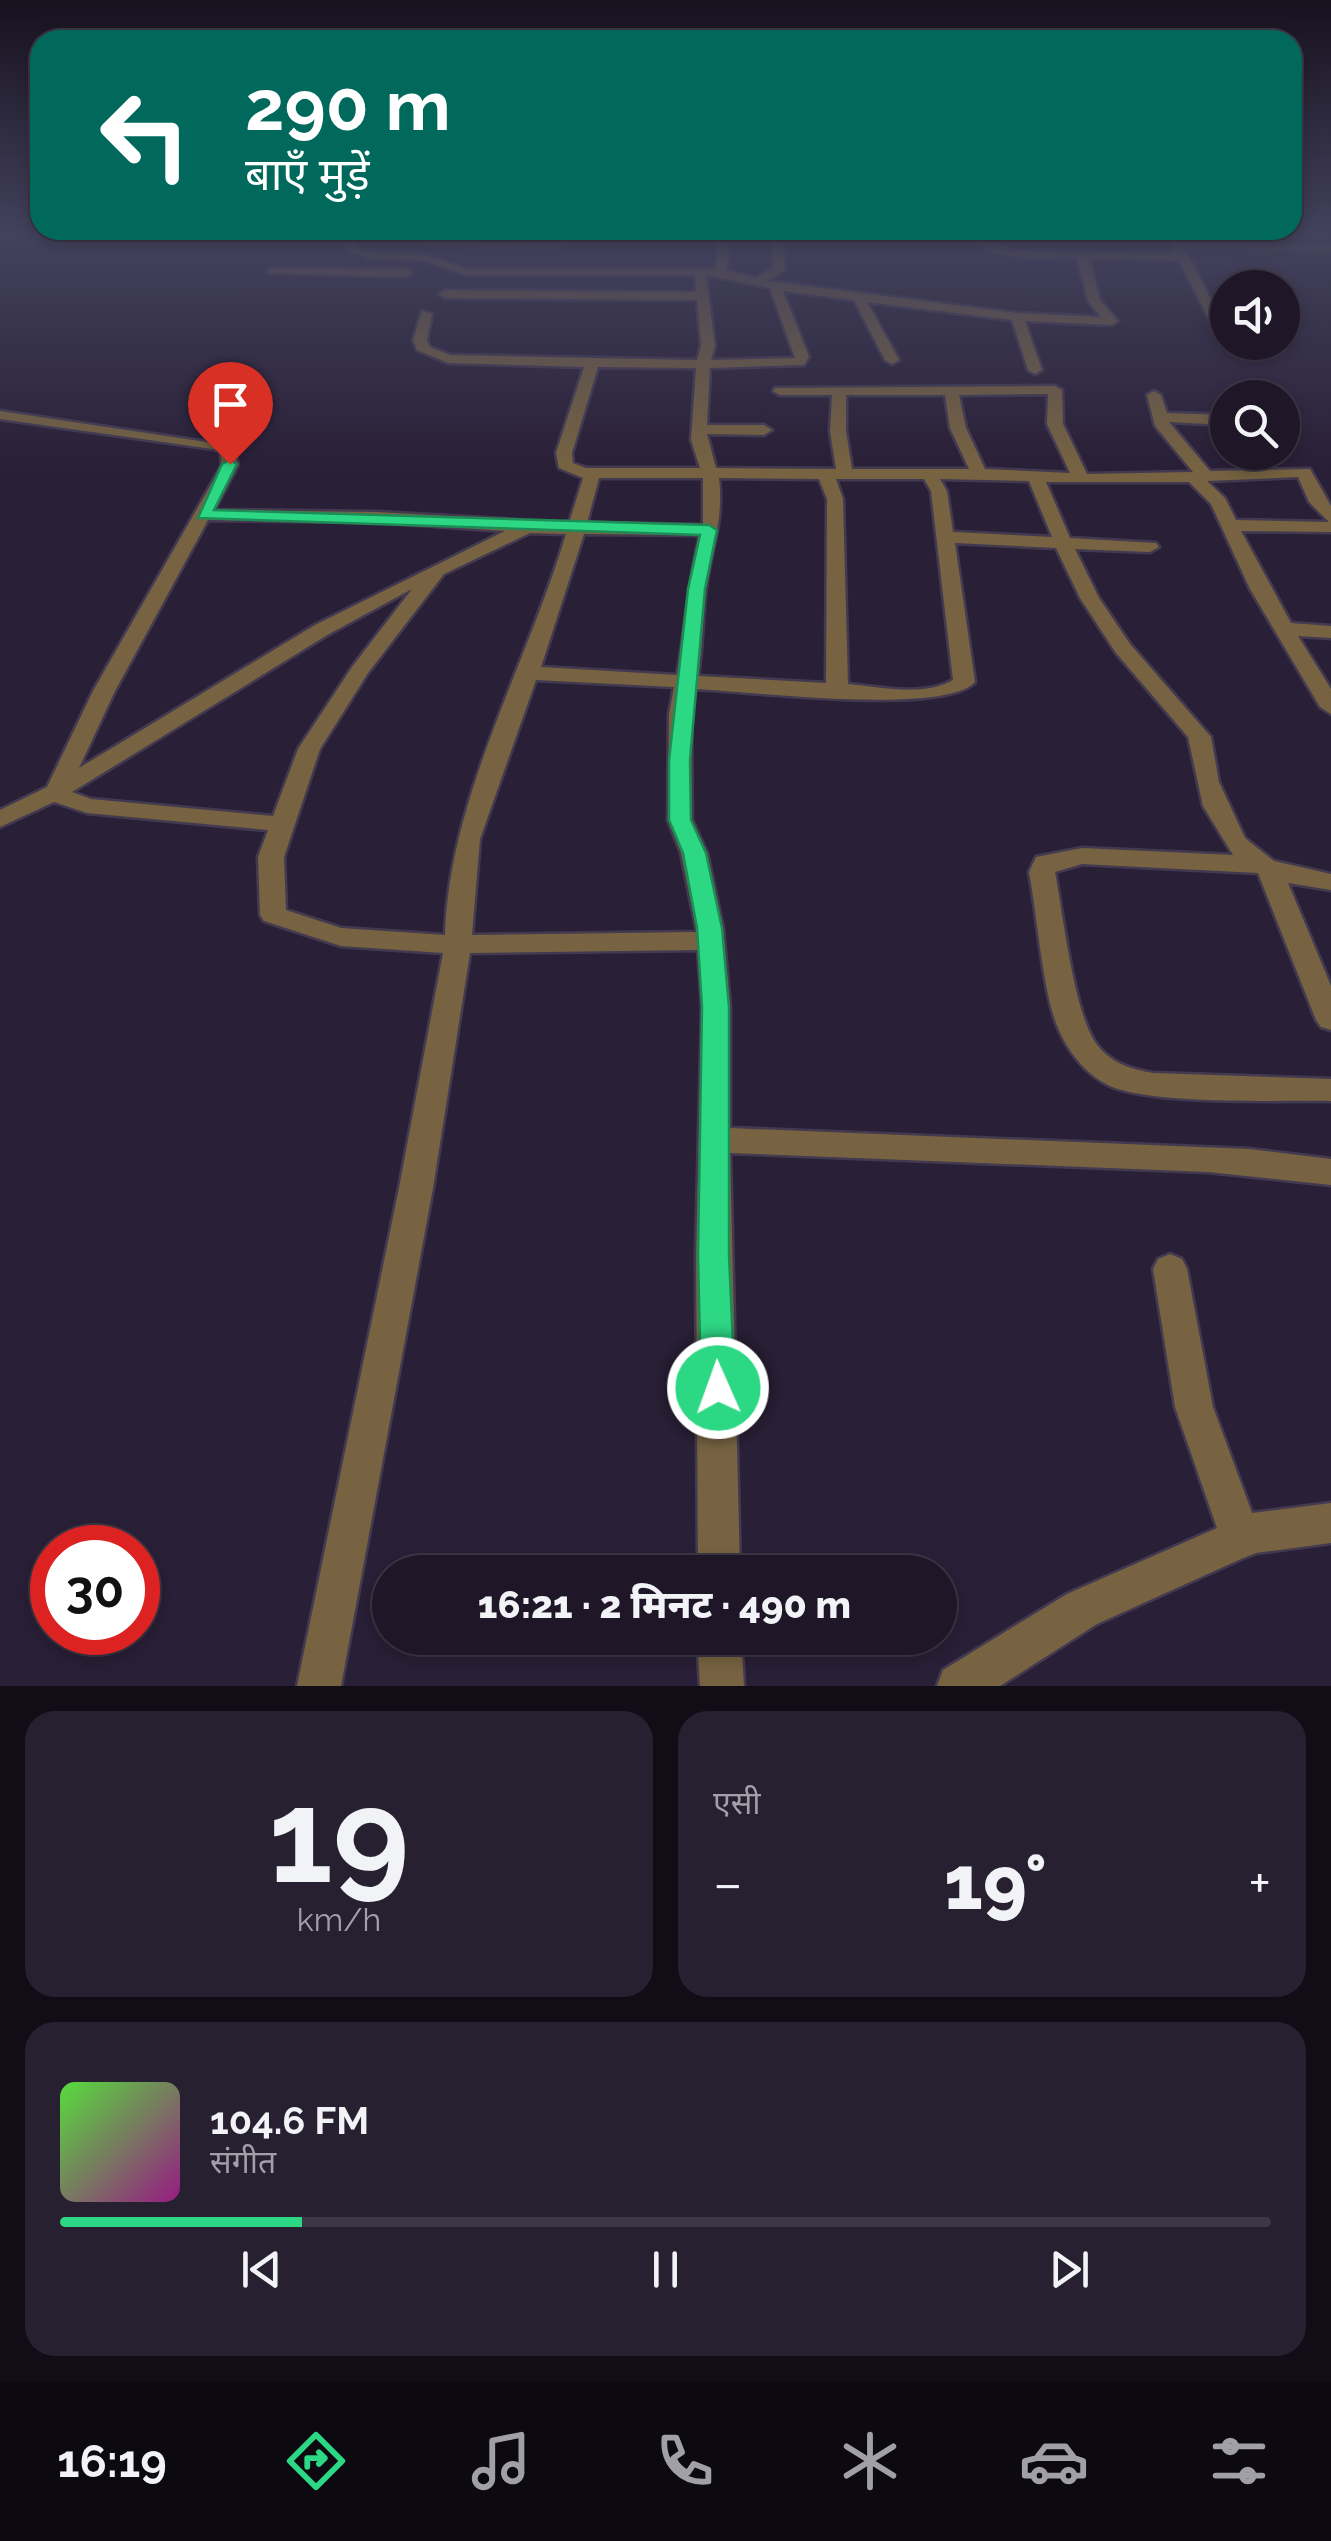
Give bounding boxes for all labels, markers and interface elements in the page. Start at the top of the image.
text: 290 m [245,64,451,146]
icon: left [80,70,210,200]
text: बाएँ मुड़ें [245,148,370,201]
map controls [1210,270,1300,470]
button: sound [1210,270,1300,360]
pin [188,362,273,465]
icon: arrive [203,377,258,432]
button: search [1210,380,1300,470]
position arrow [666,1336,770,1440]
speed limit sign: 30 [30,1525,160,1655]
text: 16:21 · 2 मिनट · 490 m [478,1582,851,1627]
text: 19 [269,1760,409,1912]
text: एसी [713,1784,761,1821]
text: 19° [944,1838,1047,1927]
text: − [713,1851,743,1916]
text: + [1248,1851,1271,1916]
text: km/h [297,1901,381,1938]
text: 104.6 FM [210,2098,369,2143]
text: संगीत [210,2143,276,2180]
icon: previous [234,2242,289,2297]
icon: pause [638,2242,693,2297]
icon: next [1042,2242,1097,2297]
icon: directions [281,2426,351,2496]
icon: music [466,2426,536,2496]
icon: phone [650,2426,720,2496]
icon: climate [835,2426,905,2496]
icon: car [1019,2426,1089,2496]
icon: filters [1204,2426,1274,2496]
text: 16:19 [57,2435,167,2488]

